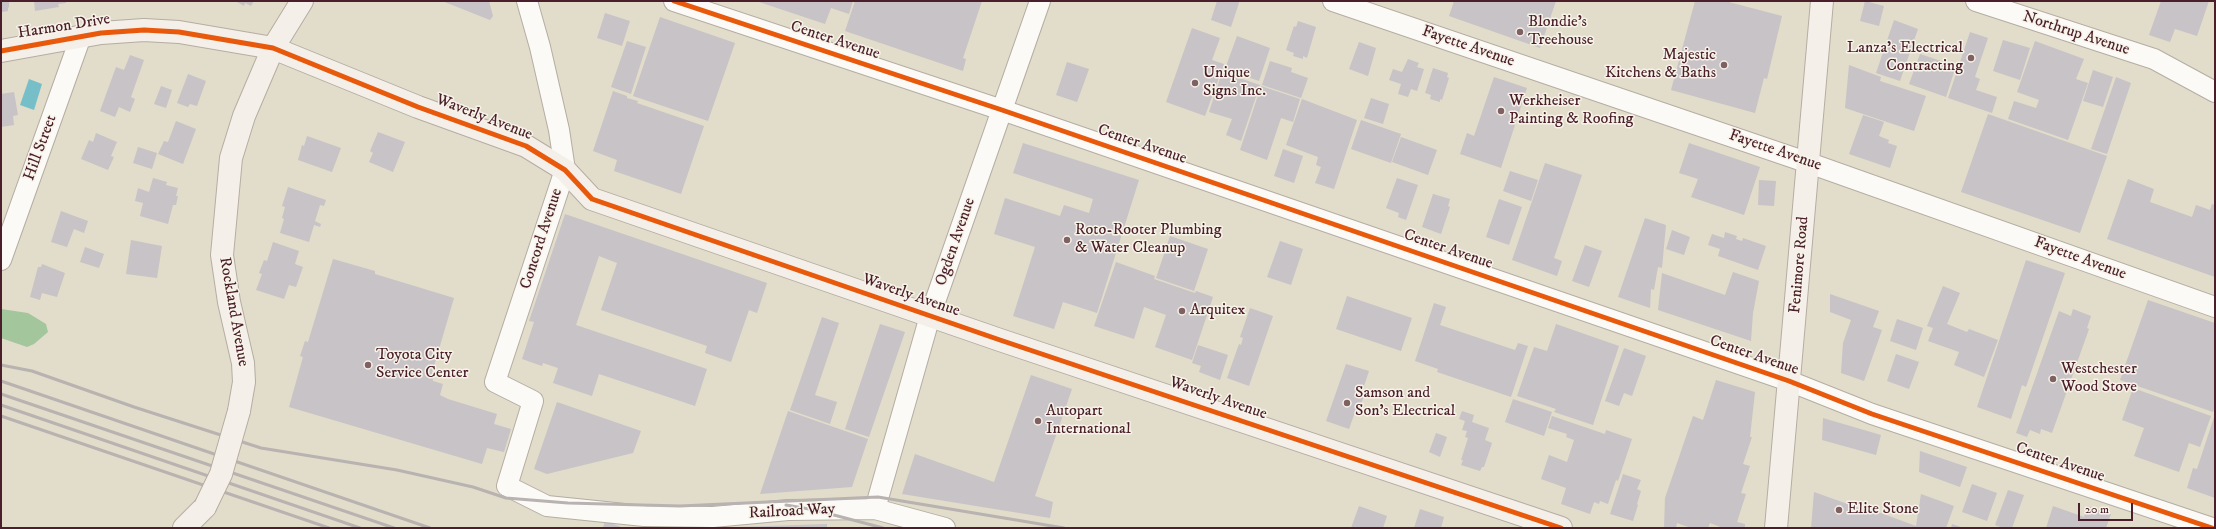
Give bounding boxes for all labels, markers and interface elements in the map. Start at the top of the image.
street label: Northrup Avenue [2020,8,2132,60]
street label: Harmon Drive [16,10,112,44]
place label: Blondie's Treehouse [1528,13,1593,51]
street label: Center Avenue [788,18,882,64]
street label: Fayette Avenue [1419,22,1517,72]
marker: Blondie's Treehouse [1515,27,1525,37]
place label: Lanza's Electrical Contracting [1847,39,1963,77]
place label: Majestic Kitchens & Baths [1605,46,1716,84]
marker: Lanza's Electrical Contracting [1966,53,1976,63]
marker: Majestic Kitchens & Baths [1719,60,1729,70]
place label: Unique Signs Inc. [1203,64,1266,102]
marker: Unique Signs Inc. [1190,78,1200,88]
street label: Waverly Avenue [433,91,535,145]
place label: Werkheiser Painting & Roofing [1509,92,1633,130]
marker: Werkheiser Painting & Roofing [1496,106,1506,116]
street label: Hill Street [20,113,62,183]
street label: Center Avenue [1095,121,1189,169]
street label: Fayette Avenue [1726,126,1824,176]
street label: Concord Avenue [517,186,567,292]
street label: Ogden Avenue [932,196,980,288]
street label: Fenimore Road [1786,216,1814,314]
place label: Roto-Rooter Plumbing & Water Cleanup [1075,221,1221,259]
street label: Center Avenue [1401,226,1495,274]
street label: Fayette Avenue [2031,233,2129,285]
marker: Roto-Rooter Plumbing & Water Cleanup [1062,235,1072,245]
street label: Rockland Avenue [214,256,252,368]
street label: Waverly Avenue [860,270,962,322]
place label: Arquitex [1190,301,1245,321]
marker: Arquitex [1177,306,1187,316]
street label: Center Avenue [1707,332,1801,380]
place label: Toyota City Service Center [376,346,469,384]
marker: Toyota City Service Center [363,360,373,370]
place label: Westchester Wood Stove [2061,360,2137,398]
street label: Waverly Avenue [1167,373,1269,425]
marker: Westchester Wood Stove [2048,374,2058,384]
place label: Samson and Son's Electrical [1355,384,1455,422]
marker: Samson and Son's Electrical [1342,398,1352,408]
place label: Autopart International [1046,402,1131,440]
marker: Autopart International [1033,416,1043,426]
street label: Center Avenue [2013,439,2107,487]
scale bar [2080,495,2135,521]
street label: Railroad Way [748,500,836,524]
place label: Elite Stone [1847,500,1919,520]
text: 20 m [2085,502,2109,517]
marker: Elite Stone [1834,505,1844,515]

